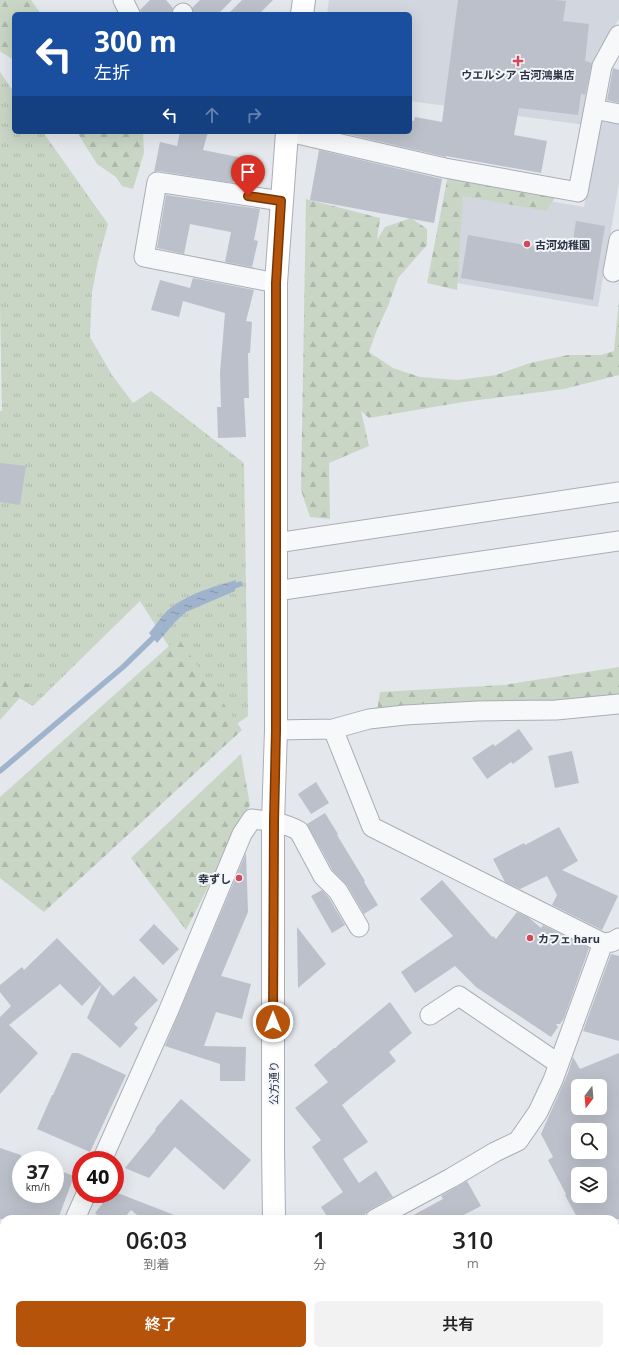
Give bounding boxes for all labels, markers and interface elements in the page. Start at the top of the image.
text: 300 m [94,22,177,60]
icon: left [28,28,80,80]
marker: ウエルシア 古河鴻巣店 [513,56,523,66]
text: 左折 [94,60,130,84]
place label: ウエルシア 古河鴻巣店 [462,67,574,82]
icon: left [159,104,181,126]
icon: ahead [201,104,223,126]
icon: right [243,104,265,126]
pin [231,155,265,196]
icon: arrive [237,161,259,183]
place label: 古河幼稚園 [535,237,590,252]
marker: 古河幼稚園 [522,239,532,249]
place label: 幸ずし [198,871,231,886]
marker: 幸ずし [234,873,244,883]
place label: カフェ haru [538,931,600,946]
marker: カフェ haru [525,933,535,943]
position arrow [252,1001,294,1043]
street label: 公方通り [266,1061,281,1105]
north arrow [571,1079,607,1115]
map controls [571,1079,607,1203]
button: search [571,1123,607,1159]
speed limit sign: 40 [72,1151,124,1203]
text: 37 [27,1158,49,1185]
button: layers [571,1167,607,1203]
text: km/h [26,1180,50,1194]
text: 06:03 [126,1223,187,1256]
text: 1 [313,1223,327,1256]
text: 310 [452,1223,493,1256]
text: m [467,1254,479,1272]
text: 到着 [143,1255,169,1273]
text: 分 [313,1255,326,1273]
button: 終了 [16,1301,306,1347]
button: 共有 [314,1301,603,1347]

